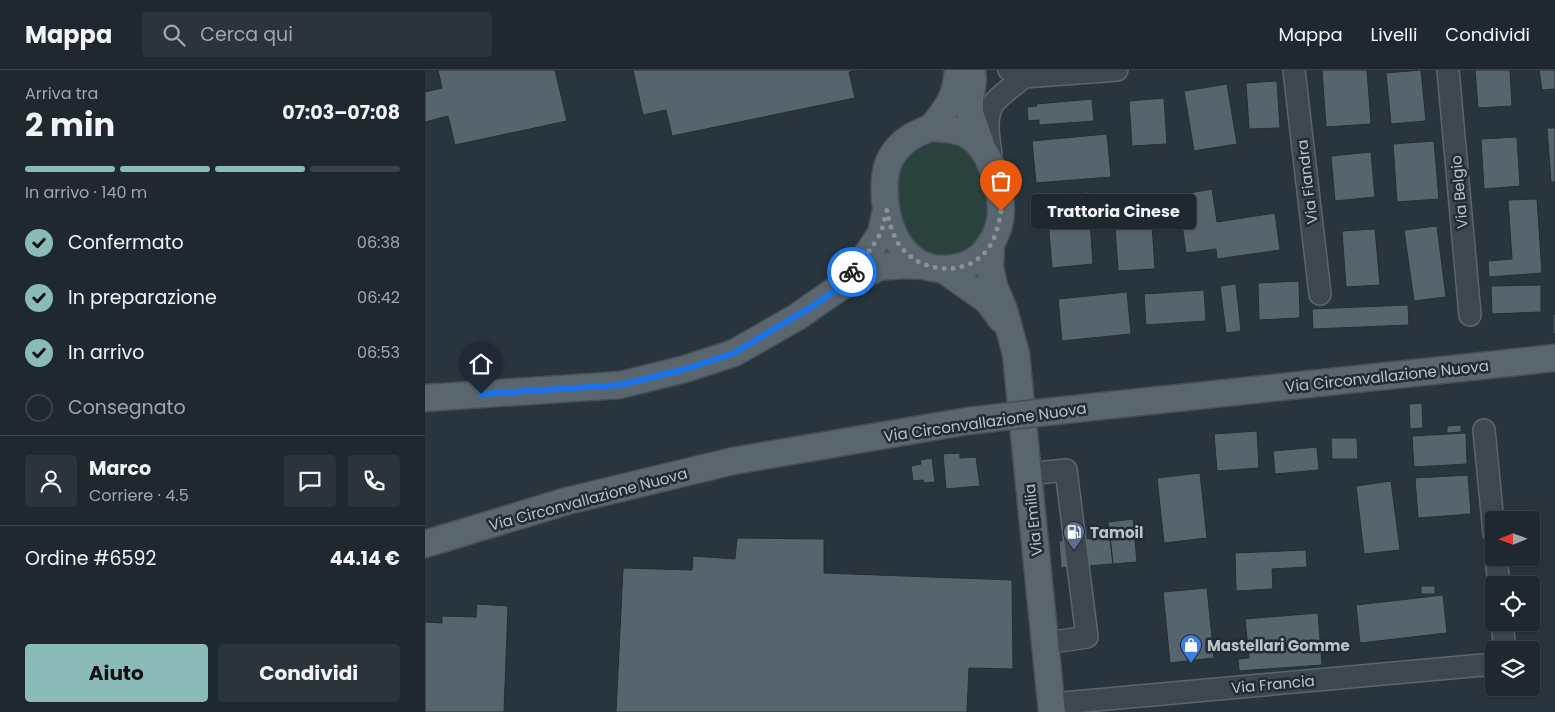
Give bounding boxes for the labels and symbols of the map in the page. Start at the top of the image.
street label: Via Fiandra [1291,139,1323,225]
street label: Via Belgio [1445,154,1473,230]
pin [980,160,1022,211]
callout: Trattoria Cinese [1031,194,1196,228]
courier [827,247,877,297]
pin [460,343,502,394]
street label: Via Circonvallazione Nuova [1284,355,1490,397]
street label: Via Circonvallazione Nuova [882,397,1088,447]
street label: Via Circonvallazione Nuova [486,462,690,536]
street label: Via Emilia [1019,483,1047,557]
north arrow [1485,511,1540,566]
fuel station icon: Tamoil [1062,520,1086,551]
place label: Tamoil [1090,522,1143,543]
shop icon: Mastellari Gomme [1179,633,1203,664]
place label: Mastellari Gomme [1207,635,1350,656]
street label: Via Francia [1230,670,1316,698]

